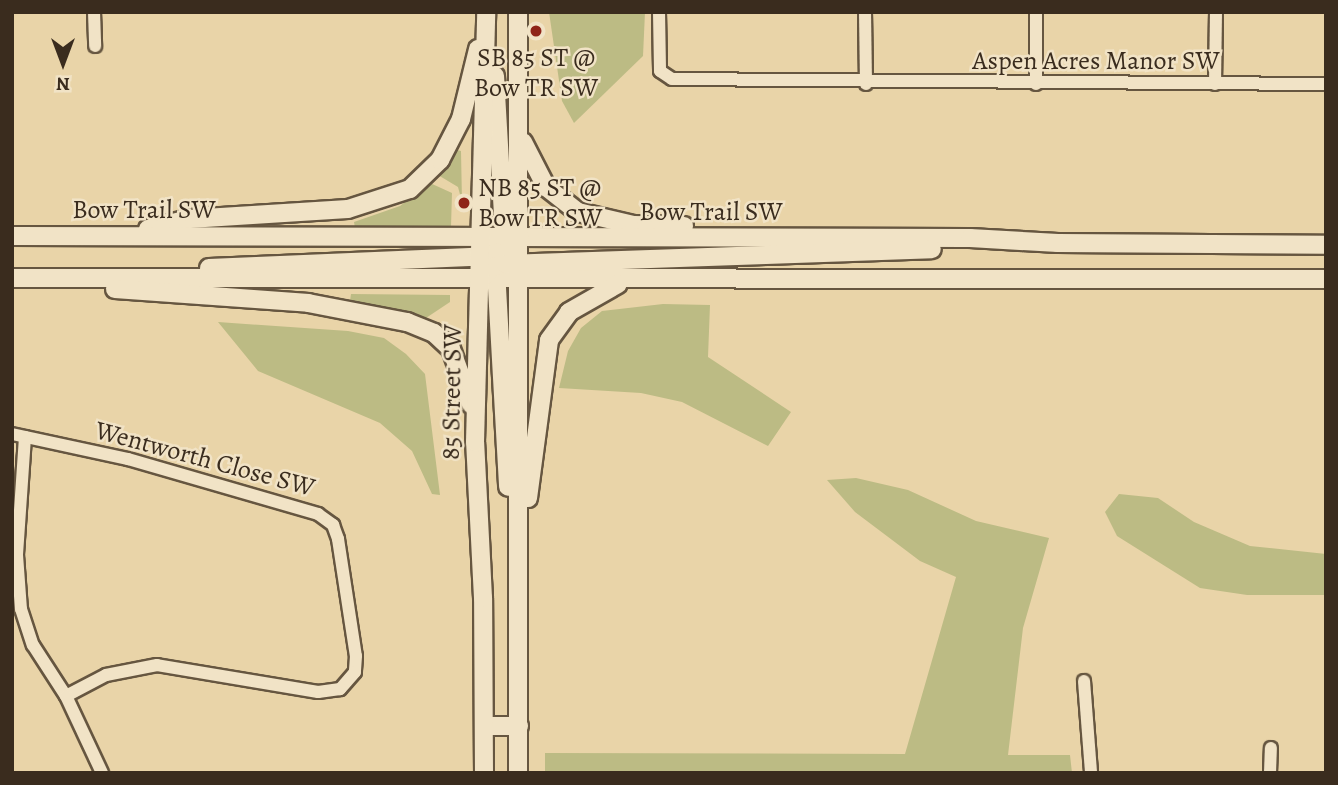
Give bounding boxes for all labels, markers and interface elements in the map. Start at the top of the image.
marker: SB 85 ST @ Bow TR SW [528,23,544,39]
north arrow [28,28,98,98]
place label: SB 85 ST @ Bow TR SW [474,42,598,104]
street label: Aspen Acres Manor SW [972,45,1220,77]
text: N [56,71,70,97]
place label: NB 85 ST @ Bow TR SW [478,172,603,234]
street label: Bow Trail SW [72,194,216,226]
marker: NB 85 ST @ Bow TR SW [456,195,472,211]
street label: Bow Trail SW [639,196,783,228]
street label: 85 Street SW [435,324,469,460]
street label: Wentworth Close SW [92,415,318,503]

